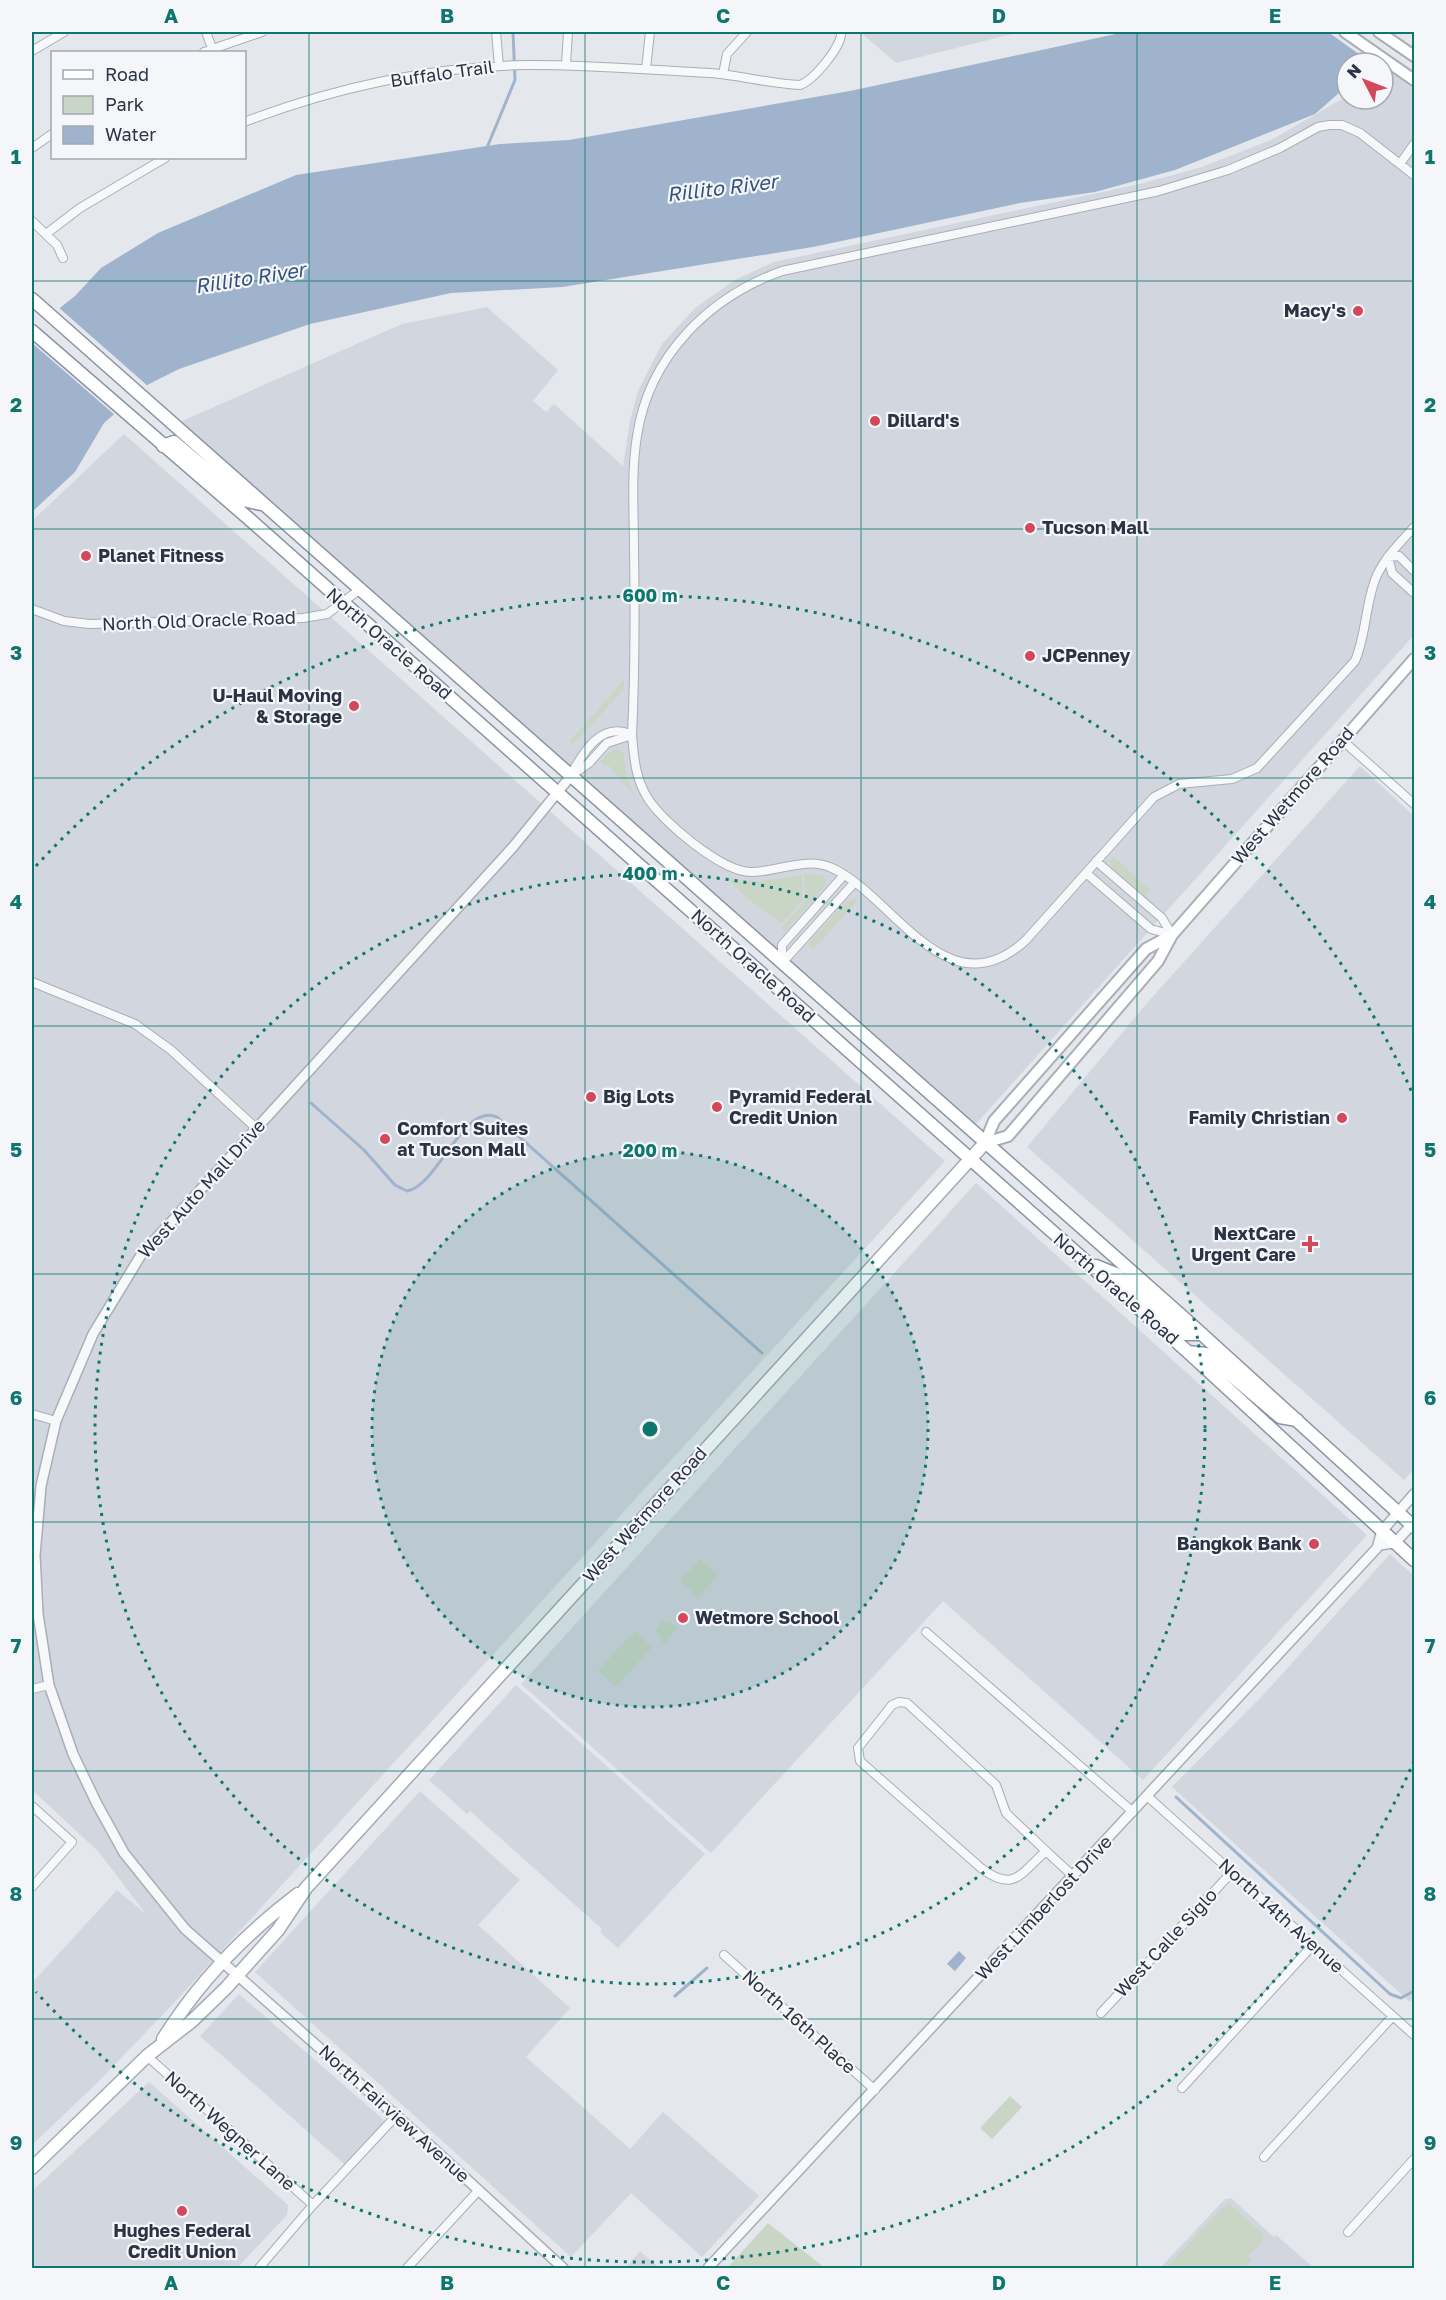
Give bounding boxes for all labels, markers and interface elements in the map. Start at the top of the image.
text: A [164,3,178,27]
text: B [440,3,454,27]
text: C [716,3,730,27]
text: D [992,3,1006,27]
text: E [1269,3,1281,27]
legend [51,51,246,159]
north arrow [1335,51,1395,111]
street label: Buffalo Trail [389,55,495,91]
text: N [1342,60,1365,82]
text: Road [105,63,149,85]
text: Park [105,93,144,115]
text: Water [105,123,156,145]
text: 1 [11,144,21,168]
text: 1 [1425,144,1435,168]
water label: Rillito River [665,168,782,206]
water label: Rillito River [193,256,310,298]
place label: Macy's [1284,299,1346,321]
marker: Macy's [1351,304,1365,318]
text: 2 [10,392,22,416]
text: 2 [1424,392,1436,416]
place label: Dillard's [887,409,960,431]
marker: Dillard's [868,414,882,428]
place label: Tucson Mall [1042,516,1149,538]
marker: Tucson Mall [1023,521,1037,535]
place label: Planet Fitness [98,544,224,566]
marker: Planet Fitness [79,549,93,563]
street label: North Oracle Road [322,583,457,704]
text: 600 m [622,584,678,606]
street label: North Old Oracle Road [102,606,296,634]
text: 3 [10,640,22,664]
text: 3 [1424,640,1436,664]
place label: JCPenney [1042,644,1131,666]
marker: JCPenney [1023,649,1037,663]
place label: U-Haul Moving & Storage [213,684,342,727]
marker: U-Haul Moving & Storage [347,699,361,713]
street label: West Wetmore Road [1227,722,1358,869]
text: 400 m [623,862,677,884]
text: 4 [10,889,22,913]
text: 4 [1424,889,1436,913]
street label: North Oracle Road [687,904,820,1027]
place label: Big Lots [603,1085,674,1107]
place label: Pyramid Federal Credit Union [729,1085,872,1128]
marker: Big Lots [584,1090,598,1104]
marker: Pyramid Federal Credit Union [710,1100,724,1114]
place label: Family Christian [1188,1106,1330,1128]
marker: Family Christian [1335,1111,1349,1125]
street label: West Auto Mall Drive [133,1114,270,1262]
place label: Comfort Suites at Tucson Mall [397,1117,528,1160]
marker: Comfort Suites at Tucson Mall [378,1132,392,1146]
text: 5 [10,1137,22,1161]
text: 5 [1424,1137,1436,1161]
text: 200 m [623,1139,677,1161]
place label: NextCare Urgent Care [1191,1222,1296,1265]
street label: North Oracle Road [1049,1228,1184,1349]
marker: NextCare Urgent Care [1301,1235,1319,1253]
text: 6 [10,1385,22,1409]
text: 6 [1424,1385,1436,1409]
centre of rings [640,1419,660,1439]
street label: West Wetmore Road [578,1442,711,1587]
place label: Bangkok Bank [1177,1532,1303,1554]
marker: Bangkok Bank [1307,1537,1321,1551]
place label: Wetmore School [695,1606,839,1628]
marker: Wetmore School [676,1611,690,1625]
text: 7 [11,1633,22,1657]
text: 7 [1425,1633,1436,1657]
street label: West Limberlost Drive [970,1830,1116,1984]
street label: North 14th Avenue [1215,1853,1349,1977]
text: 8 [10,1881,22,1905]
text: 8 [1424,1881,1436,1905]
street label: West Calle Siglo [1109,1883,1221,2001]
street label: North 16th Place [738,1965,861,2078]
street label: North Fairview Avenue [315,2040,475,2187]
street label: North Wegner Lane [161,2066,300,2195]
text: 9 [10,2130,22,2154]
text: 9 [1424,2130,1436,2154]
marker: Hughes Federal Credit Union [175,2204,189,2218]
place label: Hughes Federal Credit Union [113,2219,251,2262]
text: A [164,2270,178,2294]
text: B [440,2270,454,2294]
text: C [716,2270,730,2294]
text: D [992,2270,1006,2294]
text: E [1269,2270,1281,2294]

